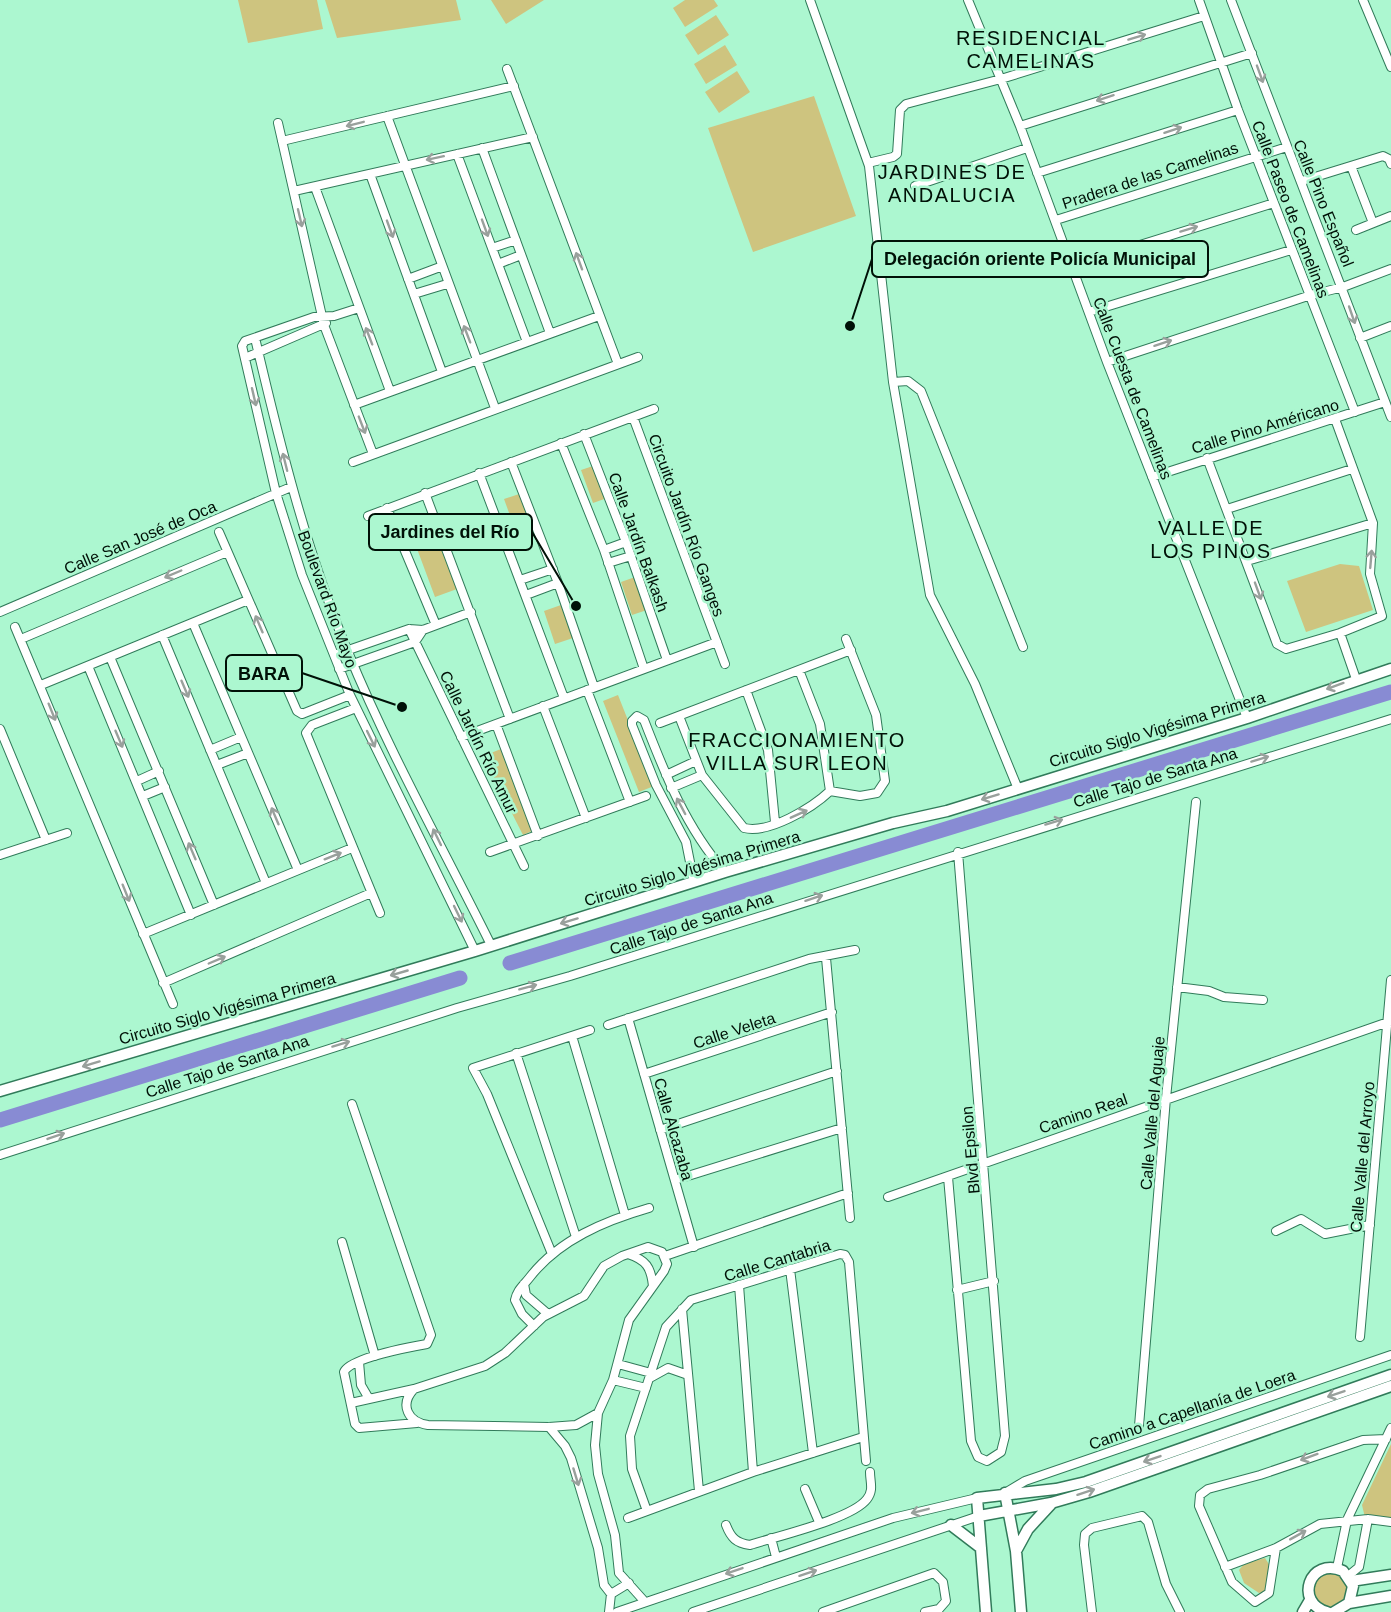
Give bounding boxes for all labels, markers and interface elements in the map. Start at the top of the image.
district label: RESIDENCIAL CAMELINAS [956,27,1106,72]
one-way arrow [1127,31,1146,42]
one-way arrow [1255,64,1266,83]
one-way arrow [1096,93,1115,104]
one-way arrow [346,118,365,130]
street label: Calle Paseo de Camelinas [1249,118,1332,300]
one-way arrow [1163,124,1182,135]
street label: Calle Pino Español [1290,137,1357,269]
street label: Pradera de las Camelinas [1060,139,1240,212]
one-way arrow [426,153,445,165]
district label: JARDINES DE ANDALUCIA [878,161,1026,206]
one-way arrow [295,209,307,228]
one-way arrow [480,218,491,237]
one-way arrow [385,219,396,238]
one-way arrow [1179,223,1198,234]
callout: Delegación oriente Policía Municipal [872,241,1208,277]
text: Delegación oriente Policía Municipal [884,249,1196,269]
one-way arrow [572,252,583,270]
street label: Calle Cuesta de Camelinas [1090,295,1175,482]
one-way arrow [1348,305,1359,324]
one-way arrow [461,325,472,344]
one-way arrow [363,328,374,346]
one-way arrow [1153,337,1172,348]
one-way arrow [248,387,260,406]
street label: Calle Pino Américano [1190,396,1341,457]
one-way arrow [357,415,368,434]
street label: Circuito Jardín Río Ganges [646,432,728,619]
one-way arrow [279,453,291,472]
street label: Calle Jardín Balkash [605,470,672,614]
street label: Calle San José de Oca [62,498,219,577]
callout: Jardines del Río [369,514,532,550]
district label: VALLE DE LOS PINOS [1150,517,1272,562]
text: Jardines del Río [380,522,520,542]
street label: Boulevard Río Mayo [295,528,360,670]
one-way arrow [1366,550,1377,570]
one-way arrow [165,569,183,580]
one-way arrow [1253,581,1264,600]
one-way arrow [252,616,264,634]
callout: BARA [226,655,302,691]
text: BARA [238,664,290,684]
street label: Calle Jardín Río Amur [437,668,521,817]
one-way arrow [180,679,191,698]
one-way arrow [1326,682,1345,693]
street label: Circuito Siglo Vigésima Primera [1047,688,1267,770]
one-way arrow [47,702,58,721]
one-way arrow [114,729,125,748]
district label: FRACCIONAMIENTO VILLA SUR LEON [688,729,906,774]
one-way arrow [366,730,378,748]
street label: Calle Tajo de Santa Ana [1071,744,1239,811]
one-way arrow [1250,753,1269,764]
one-way arrow [981,792,1000,803]
one-way arrow [675,798,686,816]
one-way arrow [790,807,808,819]
one-way arrow [269,808,280,826]
one-way arrow [1044,816,1063,827]
street label: Circuito Siglo Vigésima Primera [582,827,802,909]
one-way arrow [431,828,442,846]
one-way arrow [186,842,197,861]
one-way arrow [323,850,342,861]
one-way arrow [121,883,132,901]
street label: Calle Tajo de Santa Ana [607,889,775,958]
one-way arrow [804,892,823,903]
one-way arrow [453,904,465,922]
one-way arrow [560,916,579,927]
one-way arrow [208,953,226,964]
one-way arrow [390,968,409,979]
street label: Circuito Siglo Vigésima Primera [117,969,338,1048]
one-way arrow [518,981,537,992]
street label: Calle Veleta [691,1009,777,1052]
street label: Calle Tajo de Santa Ana [143,1032,311,1101]
street label: Calle Valle del Aguaje [1137,1035,1168,1191]
one-way arrow [331,1038,350,1049]
one-way arrow [82,1059,101,1070]
street label: Calle Alcazaba [651,1076,696,1182]
street label: Calle Valle del Arroyo [1347,1081,1378,1233]
street label: Camino Real [1037,1090,1130,1137]
street label: Blvd Epsilon [958,1105,983,1195]
one-way arrow [46,1130,64,1141]
street label: Calle Cantabria [722,1236,832,1285]
street label: Camino a Capellanía de Loera [1087,1366,1298,1453]
one-way arrow [1327,1389,1345,1400]
one-way arrow [1300,1453,1319,1464]
one-way arrow [1143,1454,1162,1465]
one-way arrow [571,1467,582,1486]
one-way arrow [1076,1486,1095,1497]
one-way arrow [911,1506,930,1518]
one-way arrow [1289,1529,1306,1541]
one-way arrow [725,1566,744,1577]
one-way arrow [798,1566,817,1577]

